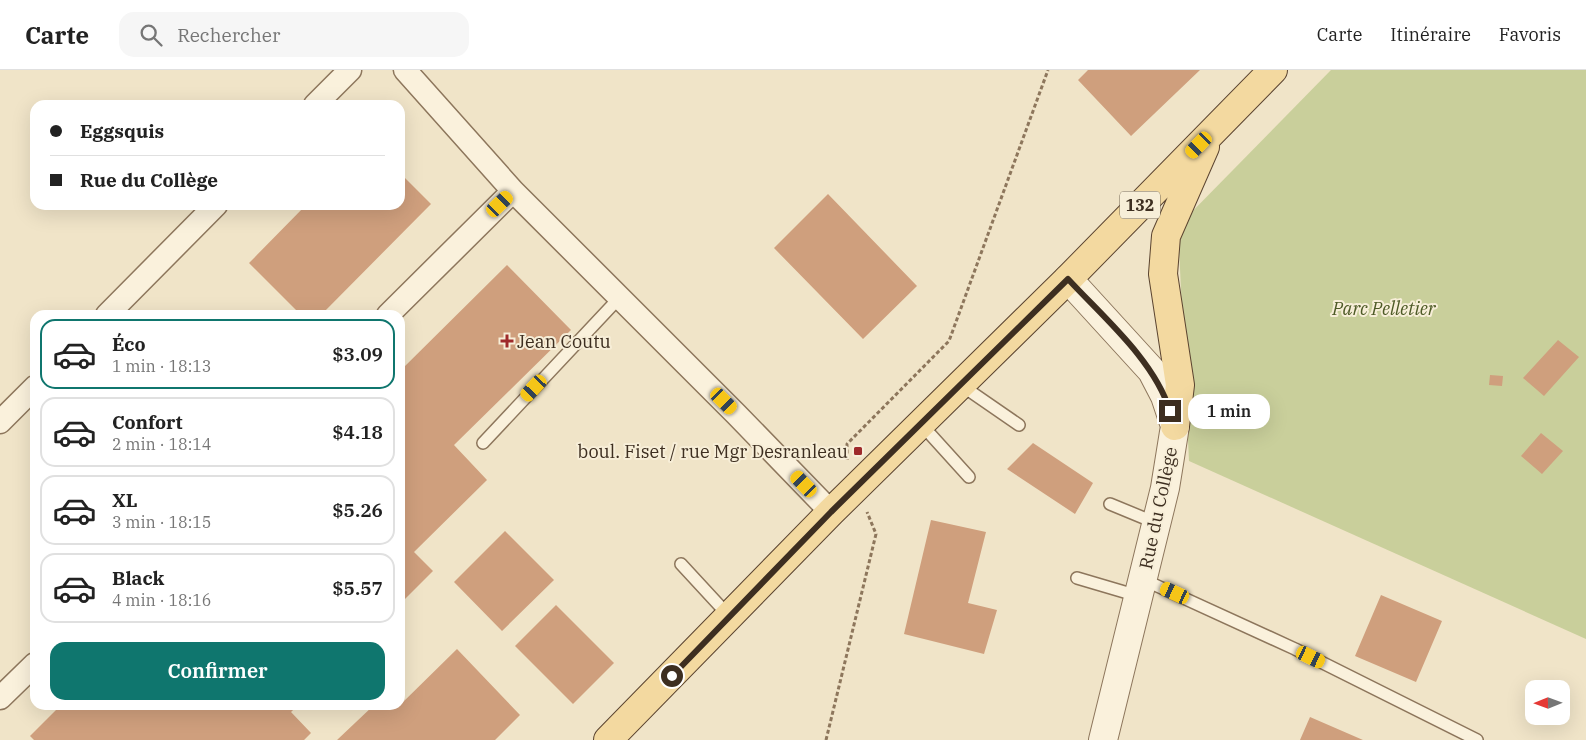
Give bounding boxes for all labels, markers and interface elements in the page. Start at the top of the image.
search box [119,12,469,57]
text: Carte [25,19,89,51]
icon: search [137,21,165,49]
text: Rechercher [177,23,280,47]
text: Carte [1317,23,1362,46]
text: Itinéraire [1390,23,1471,46]
text: Favoris [1499,23,1561,46]
text: Eggsquis [80,119,164,143]
car [1183,129,1214,161]
text: Rue du Collège [80,168,218,192]
car [483,188,516,220]
road number: 132 [1120,192,1160,218]
park label: Parc Pelletier [1331,297,1437,320]
place label: Jean Coutu [517,330,611,353]
icon: car [52,332,97,377]
text: Éco [112,332,145,356]
marker: Jean Coutu [501,335,513,347]
text: $3.09 [332,342,383,366]
text: 1 min · 18:13 [112,356,211,376]
car [518,372,549,404]
car [708,385,739,417]
callout: 1 min [1188,394,1270,428]
route end [1159,400,1181,422]
text: 1 min [1207,401,1251,421]
icon: car [52,410,97,455]
text: Confort [112,410,183,434]
text: $4.18 [332,420,383,444]
text: 2 min · 18:14 [112,434,211,454]
place label: boul. Fiset / rue Mgr Desranleau [577,440,848,463]
marker: boul. Fiset / rue Mgr Desranleau [852,445,864,457]
street label: Rue du Collège [1134,445,1182,571]
car [788,468,819,500]
icon: car [52,488,97,533]
text: XL [112,488,138,512]
text: $5.26 [332,498,383,522]
text: 3 min · 18:15 [112,512,211,532]
icon: car [52,566,97,611]
text: Black [112,566,164,590]
text: $5.57 [332,576,383,600]
car [1158,580,1191,606]
text: 4 min · 18:16 [112,590,211,610]
button: Confirmer [50,642,385,700]
car [1294,644,1327,670]
route start [661,665,683,687]
north arrow [1525,680,1570,725]
map controls [1525,680,1570,725]

